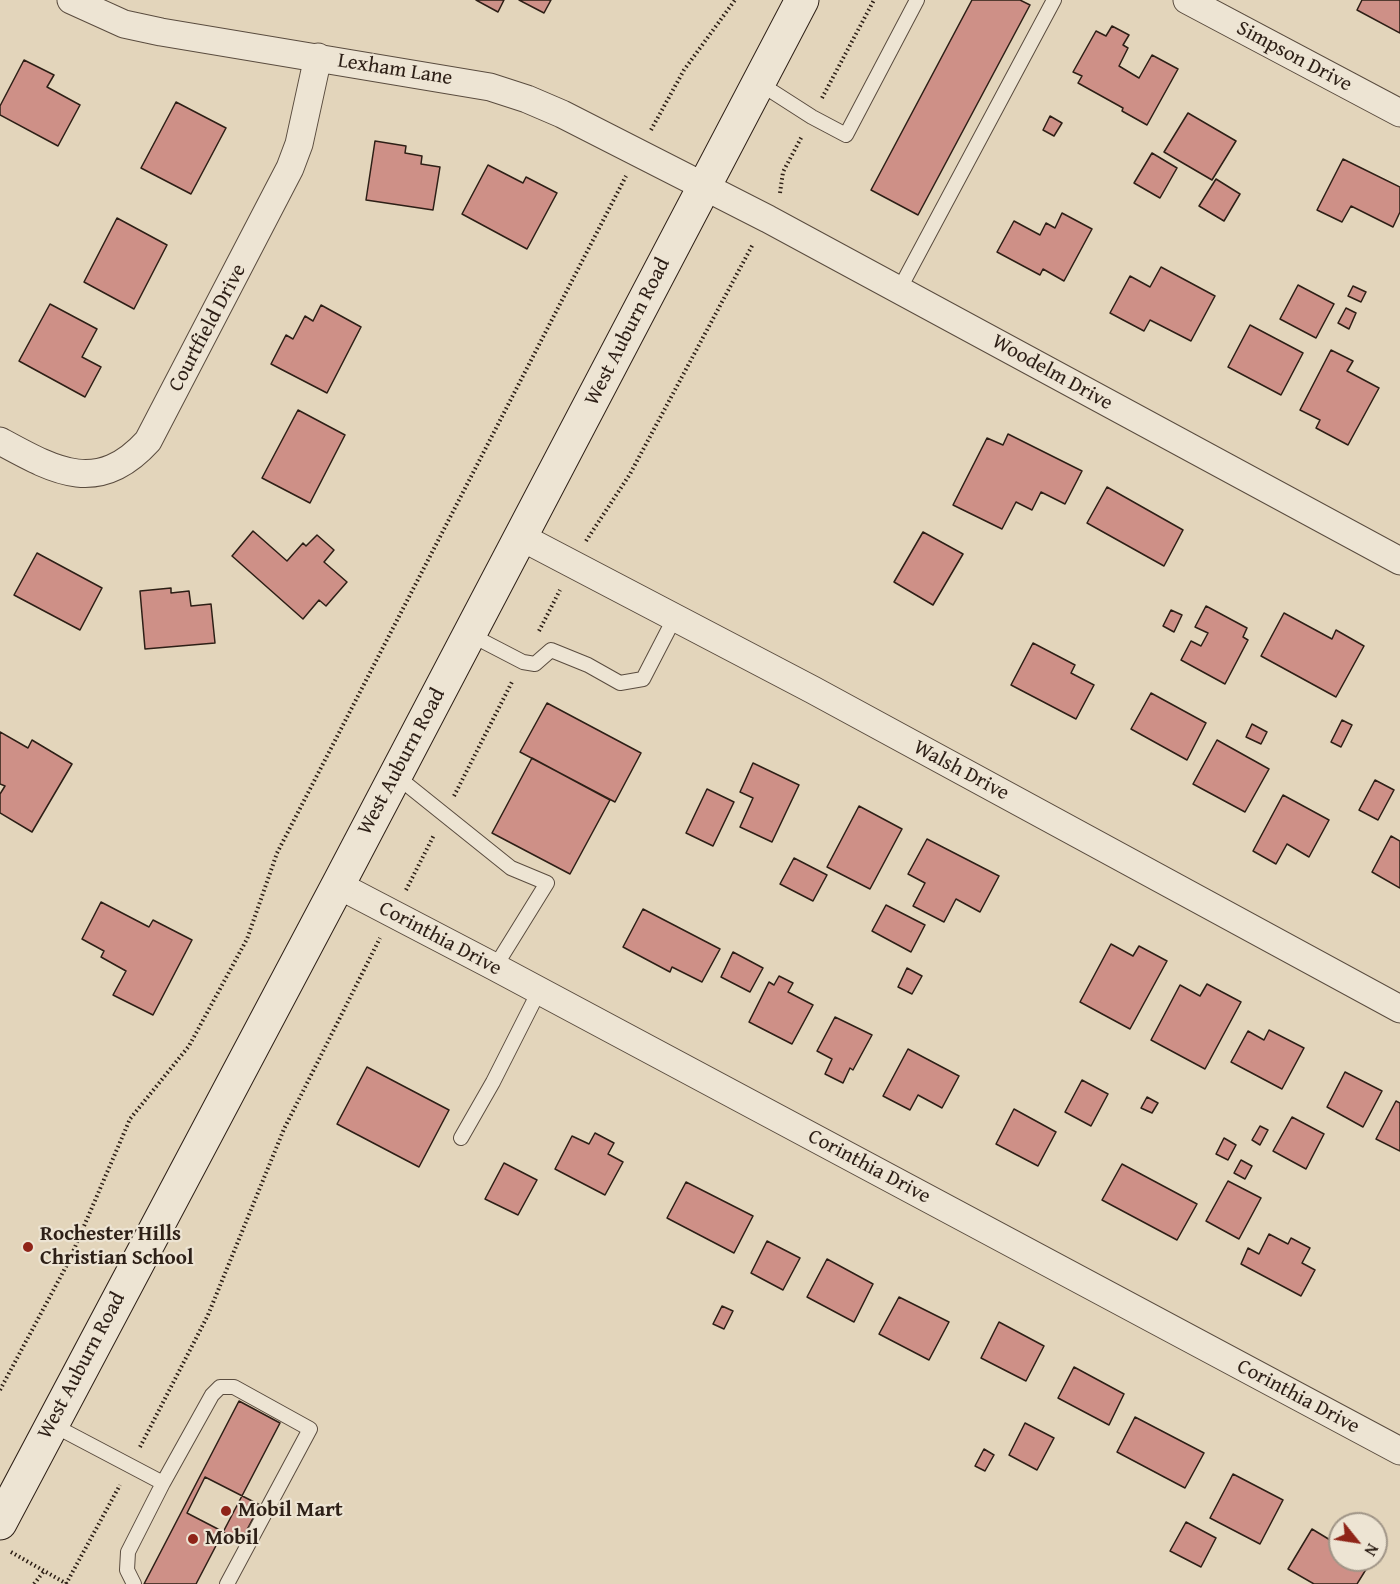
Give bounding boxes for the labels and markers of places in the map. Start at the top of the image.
place label: Rochester Hills Christian School [40,1222,193,1272]
marker: Rochester Hills Christian School [21,1240,35,1254]
place label: Mobil Mart [238,1498,343,1524]
marker: Mobil Mart [219,1504,233,1518]
place label: Mobil [205,1526,259,1552]
marker: Mobil [186,1532,200,1546]

